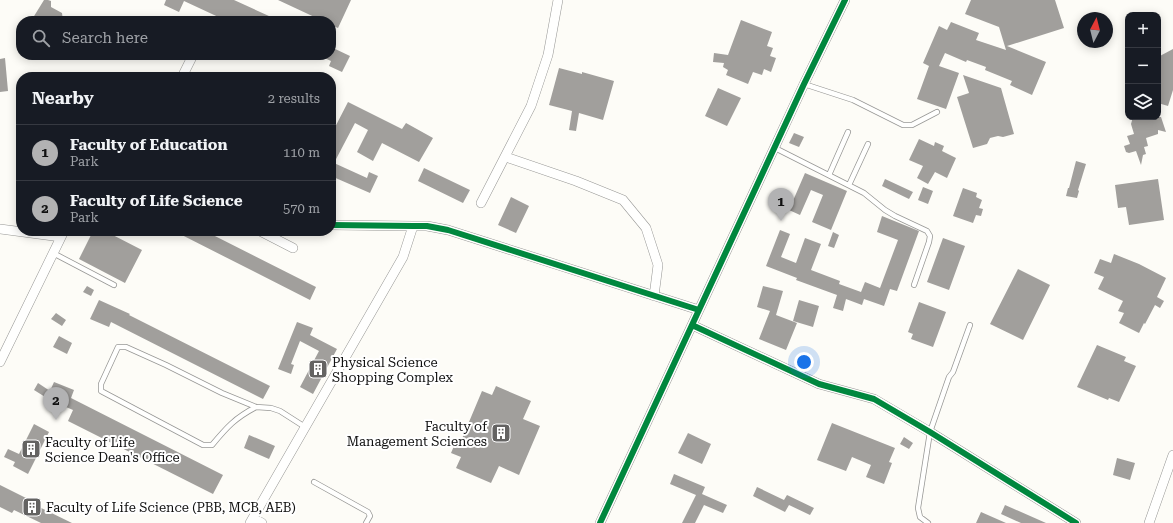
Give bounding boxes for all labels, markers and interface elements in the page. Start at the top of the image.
north arrow [1077,12,1113,48]
map controls [1125,12,1161,120]
button: + [1125,12,1161,48]
search box [16,16,336,60]
icon: search [30,27,52,49]
text: Search here [62,29,148,47]
button: − [1125,48,1161,84]
button: layers [1125,84,1161,120]
text: Nearby [32,88,94,108]
text: 2 results [268,91,320,106]
text: Faculty of Education [70,136,228,154]
text: 1 [41,145,49,160]
text: 110 m [283,145,320,160]
text: Park [70,154,99,169]
pin: 1 [768,188,794,221]
text: Faculty of Life Science [70,192,243,210]
text: 2 [41,201,49,216]
text: 570 m [283,201,320,216]
text: Park [70,210,99,225]
your location [794,352,814,372]
place label: Physical Science Shopping Complex [332,355,453,385]
building icon: Physical Science Shopping Complex [307,358,329,380]
pin: 2 [43,387,69,420]
place label: Faculty of Management Sciences [347,419,488,449]
building icon: Faculty of Management Sciences [490,422,512,444]
place label: Faculty of Life Science Dean's Office [45,435,180,465]
building icon: Faculty of Life Science Dean's Office [20,438,42,460]
building icon: Faculty of Life Science (PBB, MCB, AEB) [21,496,43,518]
place label: Faculty of Life Science (PBB, MCB, AEB) [46,500,296,515]

